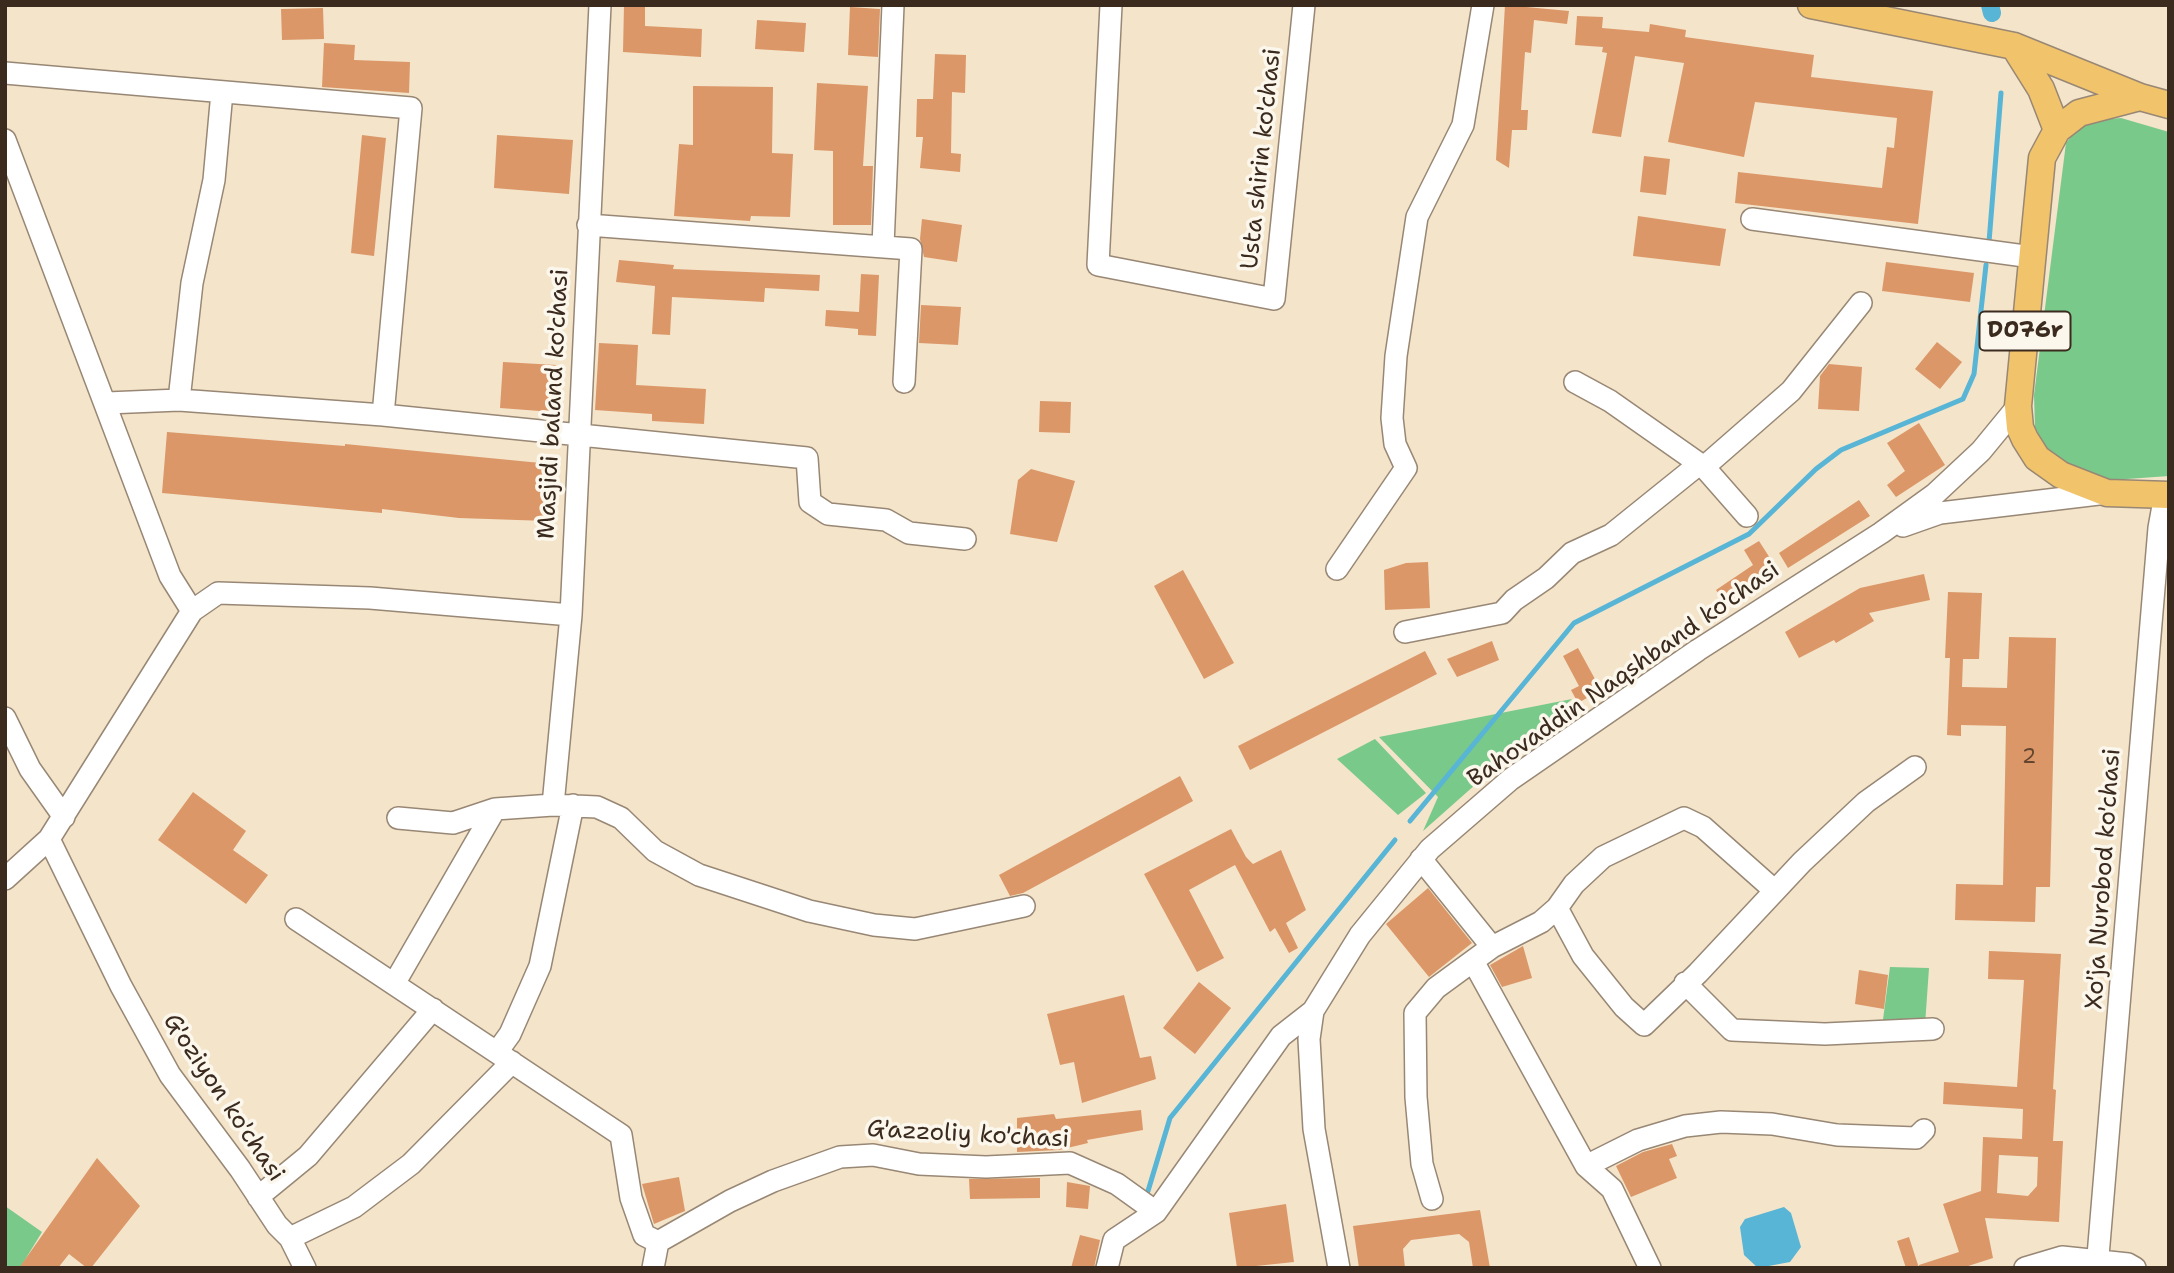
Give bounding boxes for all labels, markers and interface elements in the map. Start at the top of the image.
street label: Usta shirin ko'chasi [1236,47,1288,271]
street label: Masjidi baland ko'chasi [533,268,575,540]
road number: D076r [1980,312,2070,350]
street label: Bahovaddin Naqshband ko'chasi [1463,556,1785,794]
house number: 2 [2022,745,2036,771]
street label: Xo'ja Nurobod ko'chasi [2081,748,2127,1010]
street label: G'oziyon ko'chasi [156,1009,290,1187]
street label: G'azzoliy ko'chasi [866,1115,1070,1155]

